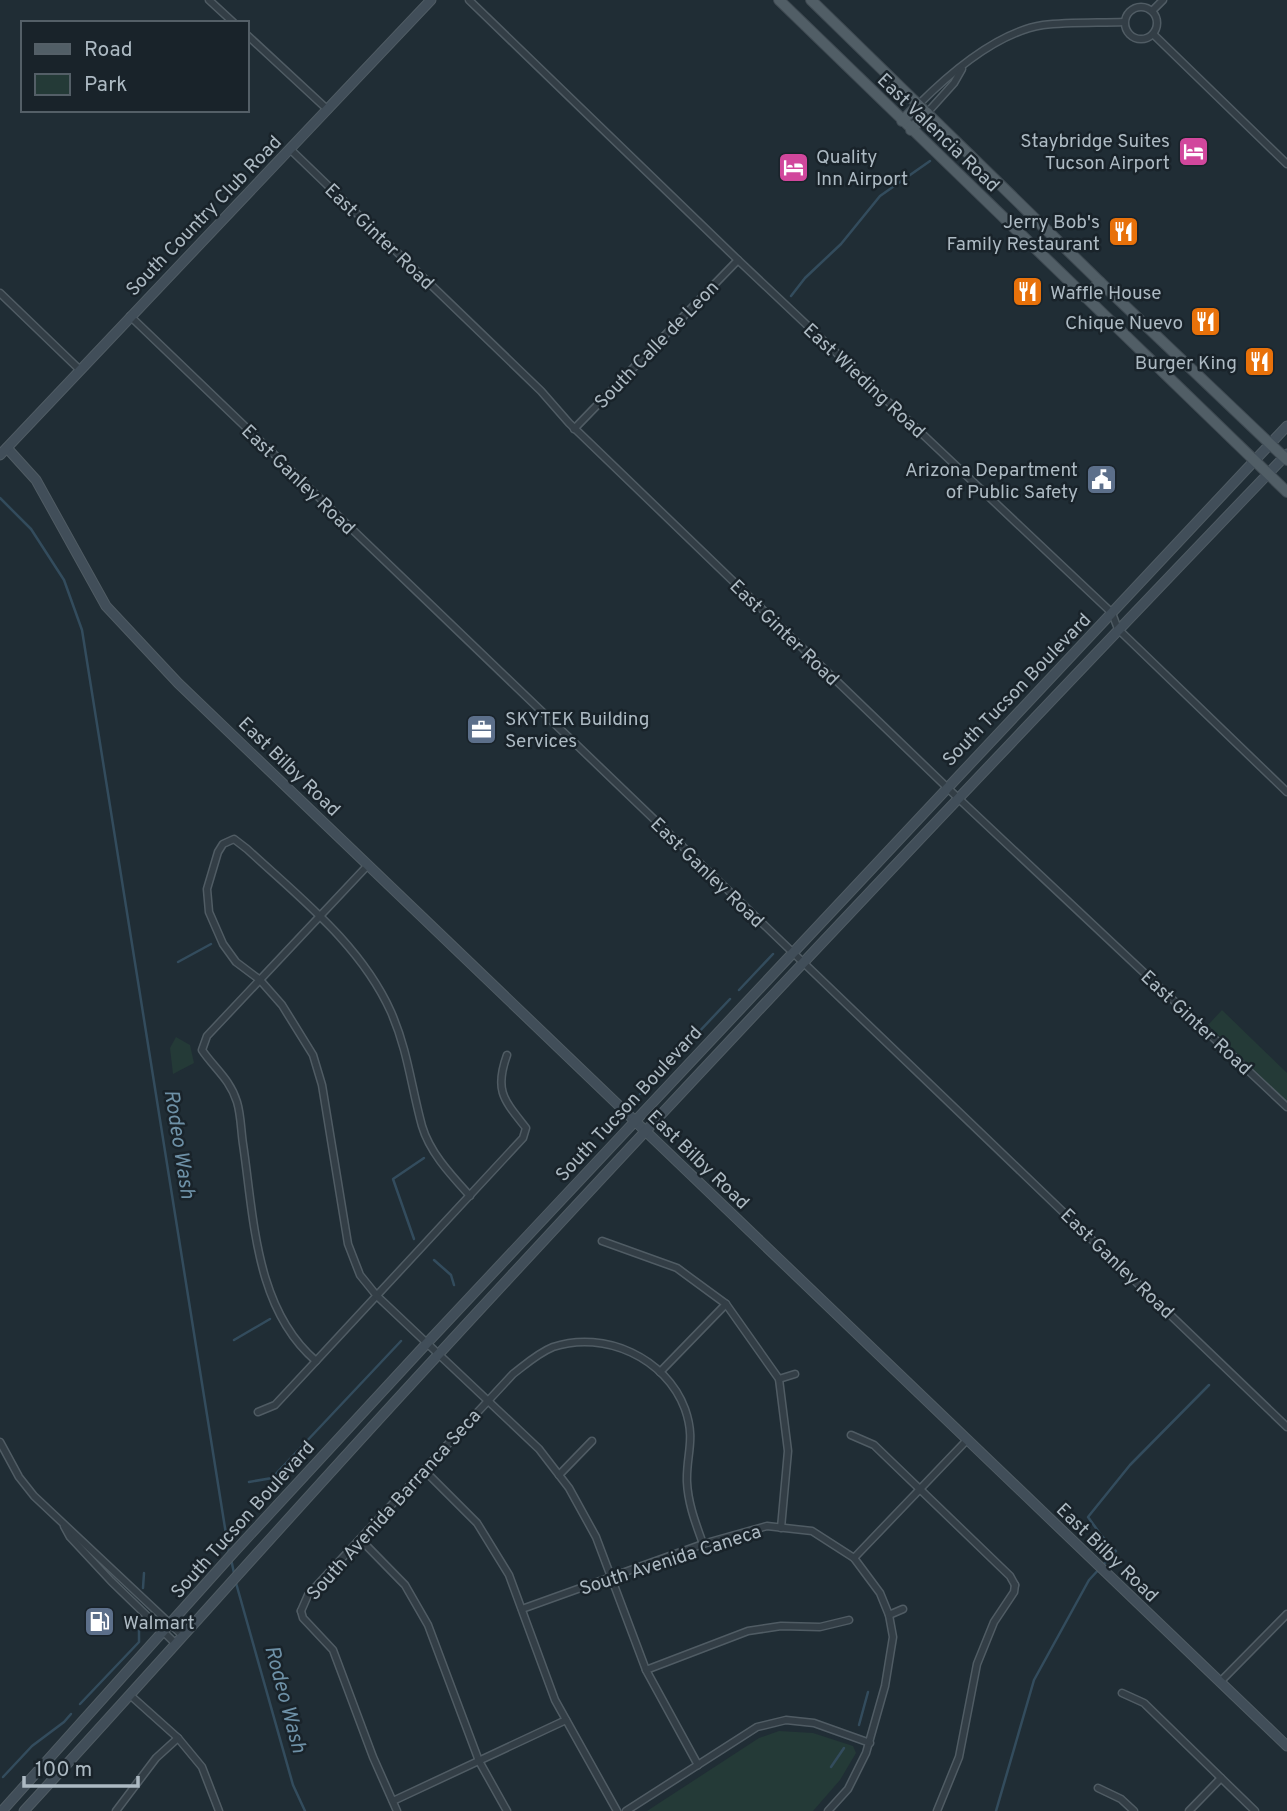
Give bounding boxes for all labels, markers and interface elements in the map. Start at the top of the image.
legend [21,21,248,112]
text: Road [84,37,133,64]
street label: East Valencia Road [871,69,1004,198]
text: Park [84,72,127,99]
place label: Staybridge Suites Tucson Airport [1020,130,1170,176]
street label: South Country Club Road [121,131,287,302]
hotel icon: Staybridge Suites Tucson Airport [1176,134,1210,168]
place label: Quality Inn Airport [816,146,908,192]
hotel icon: Quality Inn Airport [776,150,810,184]
street label: East Ginter Road [319,179,438,296]
place label: Jerry Bob's Family Restaurant [947,211,1100,257]
restaurant icon: Jerry Bob's Family Restaurant [1106,215,1140,249]
restaurant icon: Waffle House [1010,275,1044,309]
street label: South Calle de Leon [590,276,725,415]
place label: Waffle House [1050,282,1162,306]
restaurant icon: Chique Nuevo [1189,305,1223,339]
place label: Chique Nuevo [1065,312,1183,336]
street label: East Wieding Road [798,319,930,444]
restaurant icon: Burger King [1243,345,1277,379]
place label: Burger King [1135,352,1237,376]
street label: East Ganley Road [236,420,360,541]
place label: Arizona Department of Public Safety [905,459,1078,505]
public building icon: Arizona Department of Public Safety [1084,463,1118,497]
street label: East Ginter Road [724,575,843,692]
street label: South Tucson Boulevard [938,609,1097,772]
place label: SKYTEK Building Services [505,708,649,754]
office icon: SKYTEK Building Services [465,712,499,746]
street label: East Bilby Road [232,713,345,822]
street label: East Ganley Road [645,813,769,934]
street label: East Ginter Road [1135,966,1256,1081]
street label: South Tucson Boulevard [551,1022,708,1187]
water label: Rodeo Wash [157,1088,201,1201]
street label: East Bilby Road [641,1106,754,1215]
street label: East Ganley Road [1055,1204,1179,1325]
street label: South Avenida Barranca Seca [302,1405,487,1606]
street label: South Tucson Boulevard [166,1436,321,1604]
street label: East Bilby Road [1050,1499,1163,1608]
street label: South Avenida Caneca [577,1520,764,1602]
fuel station icon: Walmart [83,1605,117,1639]
place label: Walmart [123,1612,195,1636]
water label: Rodeo Wash [257,1643,312,1757]
scale bar [24,1744,138,1788]
text: 100 m [35,1757,92,1784]

